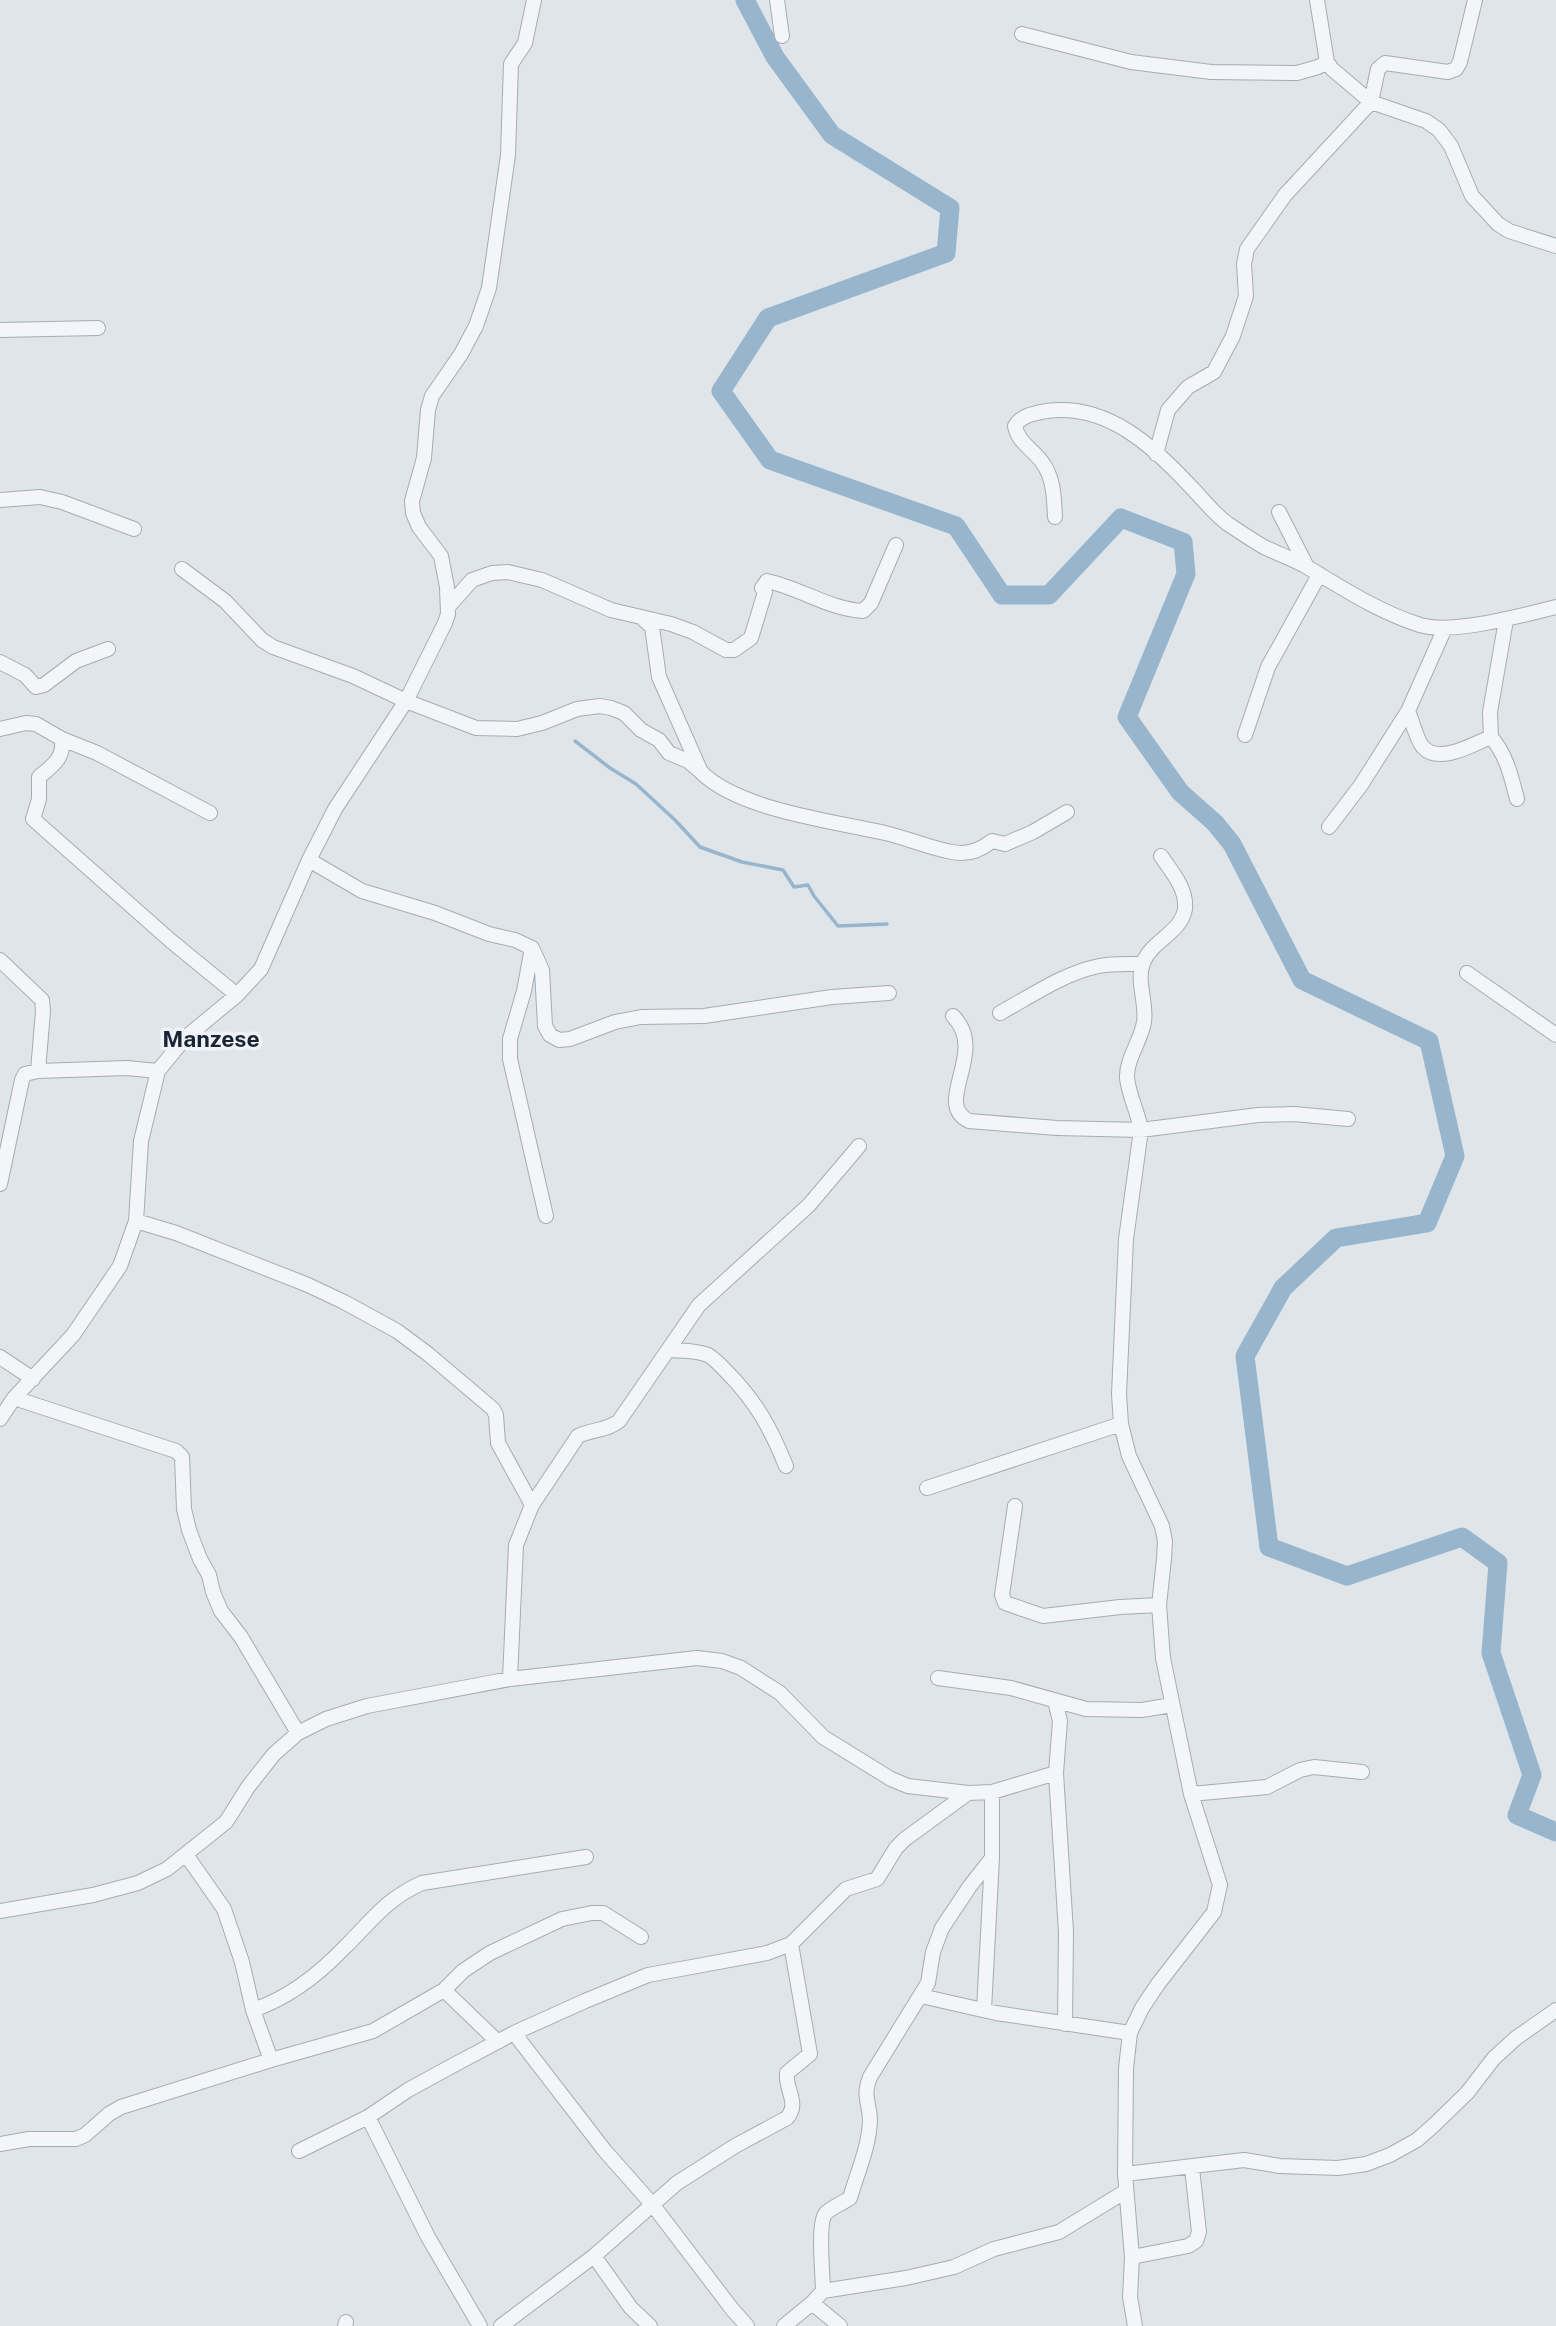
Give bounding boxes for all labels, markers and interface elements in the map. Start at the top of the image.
district label: Manzese [162,1025,260,1052]

